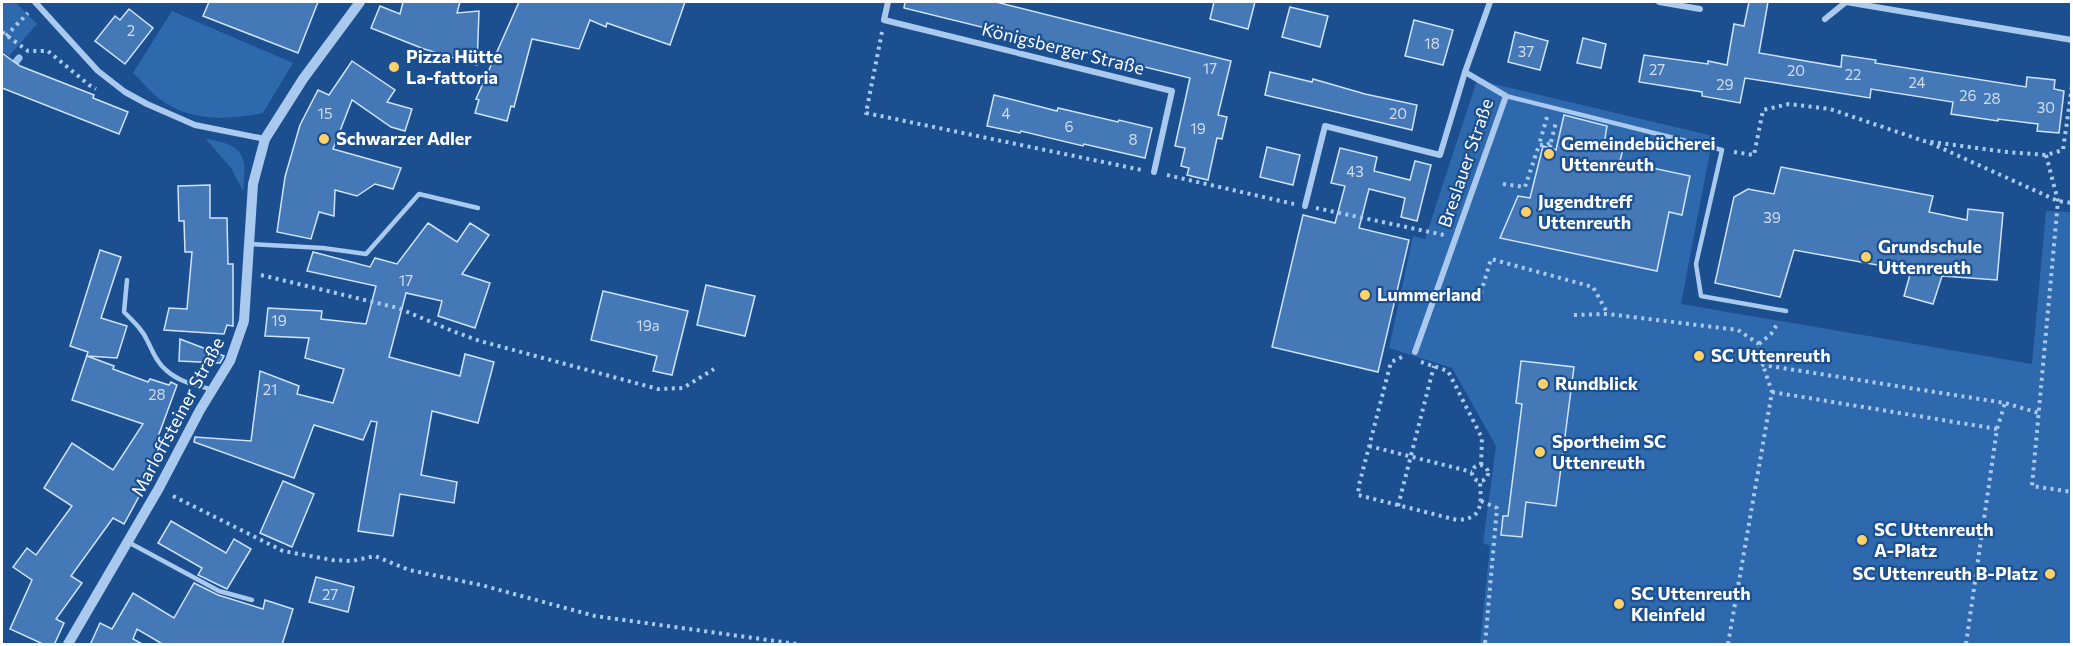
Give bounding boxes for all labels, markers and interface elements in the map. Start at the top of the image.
street label: Königsberger Straße [980,17,1147,79]
house number: 2 [127,21,135,39]
house number: 18 [1424,34,1440,52]
house number: 37 [1518,42,1534,60]
place label: Pizza Hütte La-fattoria [406,45,503,88]
house number: 17 [1203,59,1217,77]
marker: Pizza Hütte La-fattoria [387,60,401,74]
house number: 27 [1649,60,1665,78]
house number: 20 [1787,61,1805,79]
house number: 22 [1845,65,1861,83]
house number: 24 [1908,73,1926,91]
house number: 29 [1716,75,1734,93]
house number: 26 [1959,86,1977,104]
house number: 28 [1983,89,2001,107]
street label: Breslauer Straße [1433,95,1497,230]
house number: 30 [2037,98,2055,116]
house number: 15 [317,104,333,122]
house number: 4 [1002,104,1011,122]
house number: 20 [1389,104,1407,122]
house number: 6 [1064,117,1074,135]
house number: 19 [1190,119,1206,137]
place label: Schwarzer Adler [336,127,472,149]
house number: 8 [1128,130,1138,148]
marker: Schwarzer Adler [317,132,331,146]
place label: Gemeindebücherei Uttenreuth [1561,132,1715,175]
marker: Gemeindebücherei Uttenreuth [1542,147,1556,161]
house number: 43 [1346,162,1364,180]
place label: Jugendtreff Uttenreuth [1538,190,1633,233]
marker: Jugendtreff Uttenreuth [1519,205,1533,219]
house number: 39 [1763,208,1781,226]
place label: Grundschule Uttenreuth [1878,235,1982,278]
marker: Grundschule Uttenreuth [1859,250,1873,264]
house number: 17 [399,271,413,289]
place label: Lummerland [1377,283,1481,305]
marker: Lummerland [1358,288,1372,302]
house number: 19 [271,311,287,329]
house number: 19a [636,316,660,334]
street label: Marloffsteiner Straße [126,333,228,500]
place label: SC Uttenreuth [1711,344,1831,366]
marker: SC Uttenreuth [1692,349,1706,363]
place label: Rundblick [1555,372,1639,394]
marker: Rundblick [1536,377,1550,391]
house number: 21 [263,380,277,398]
house number: 28 [148,385,166,403]
place label: Sportheim SC Uttenreuth [1552,430,1666,473]
marker: Sportheim SC Uttenreuth [1533,445,1547,459]
place label: SC Uttenreuth A-Platz [1874,518,1994,561]
marker: SC Uttenreuth A-Platz [1855,533,1869,547]
place label: SC Uttenreuth B-Platz [1852,562,2038,584]
marker: SC Uttenreuth B-Platz [2043,567,2057,581]
place label: SC Uttenreuth Kleinfeld [1631,582,1751,625]
house number: 27 [322,585,338,603]
marker: SC Uttenreuth Kleinfeld [1612,597,1626,611]

